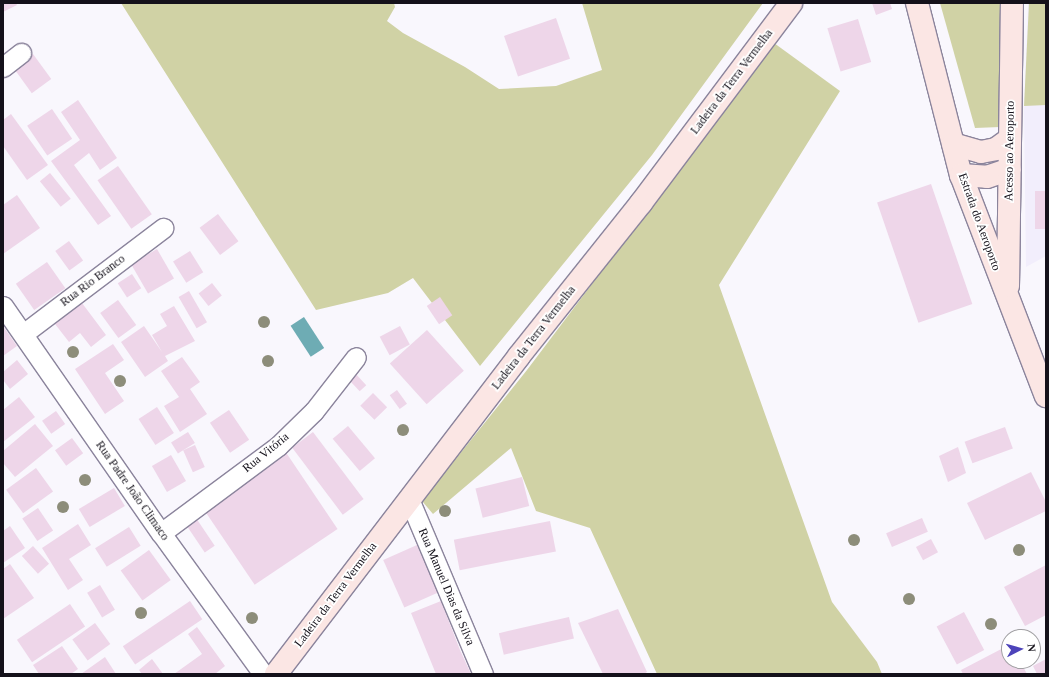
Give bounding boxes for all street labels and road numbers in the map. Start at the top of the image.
street label: Ladeira da Terra Vermelha [688,27,776,137]
street label: Acesso ao Aeroporto [1002,100,1018,202]
street label: Estrada do Aeroporto [955,171,1003,273]
street label: Rua Rio Branco [58,252,128,310]
street label: Ladeira da Terra Vermelha [489,283,579,393]
street label: Rua Vitória [240,430,292,476]
street label: Rua Padre João Climaco [92,438,172,544]
street label: Rua Manuel Dias da Silva [415,526,477,648]
street label: Ladeira da Terra Vermelha [292,540,380,650]

